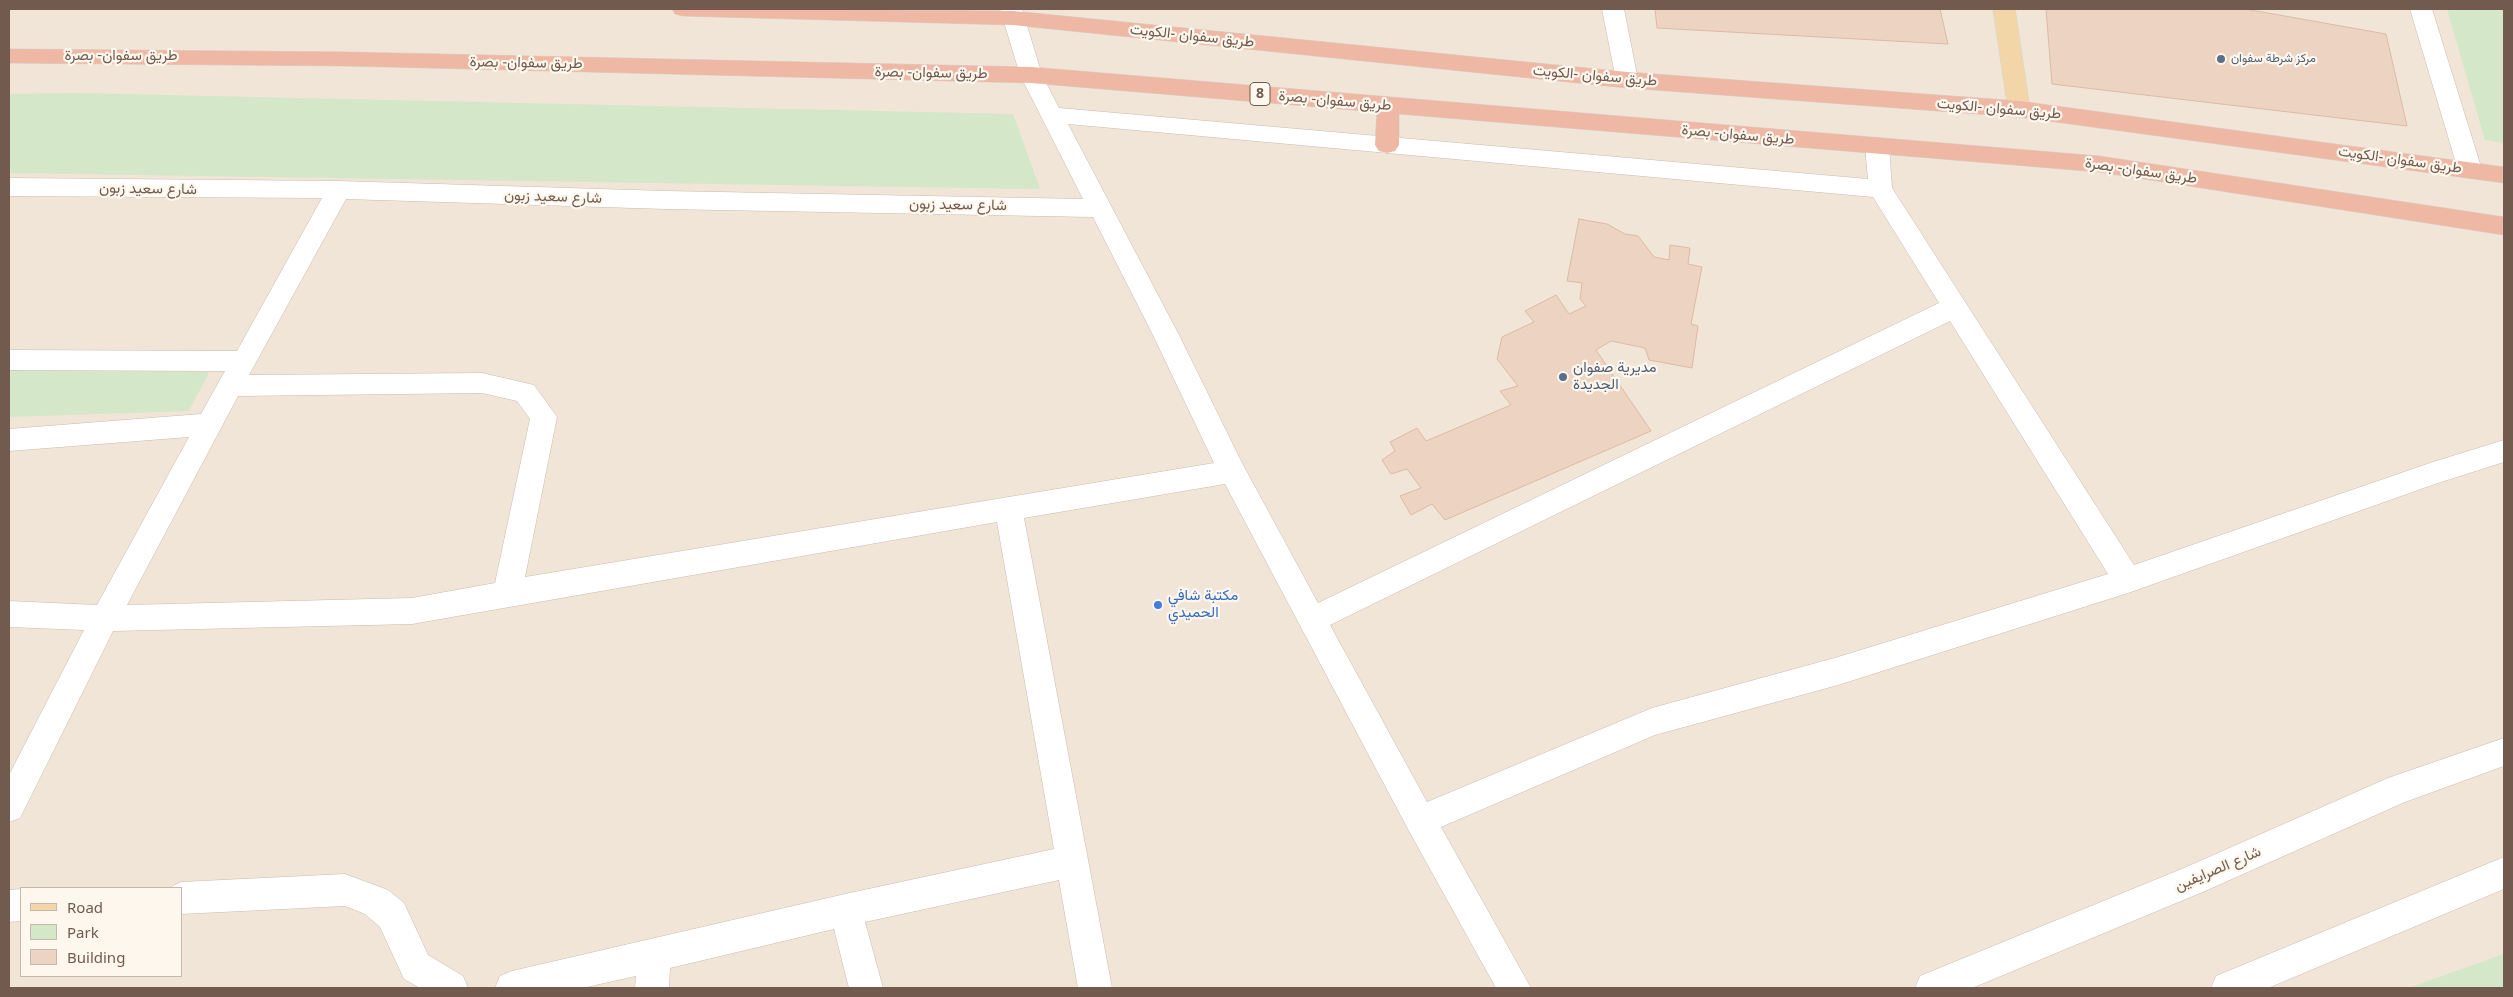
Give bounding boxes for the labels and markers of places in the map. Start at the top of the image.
place label: مركز شرطة سفوان [2231,52,2316,66]
marker: مركز شرطة سفوان [2215,53,2227,65]
place label: مديرية صفوان الجديدة [1573,359,1657,394]
marker: مديرية صفوان الجديدة [1557,371,1569,383]
place label: مكتبة شافي الحميدي [1168,587,1238,622]
marker: مكتبة شافي الحميدي [1152,599,1164,611]

